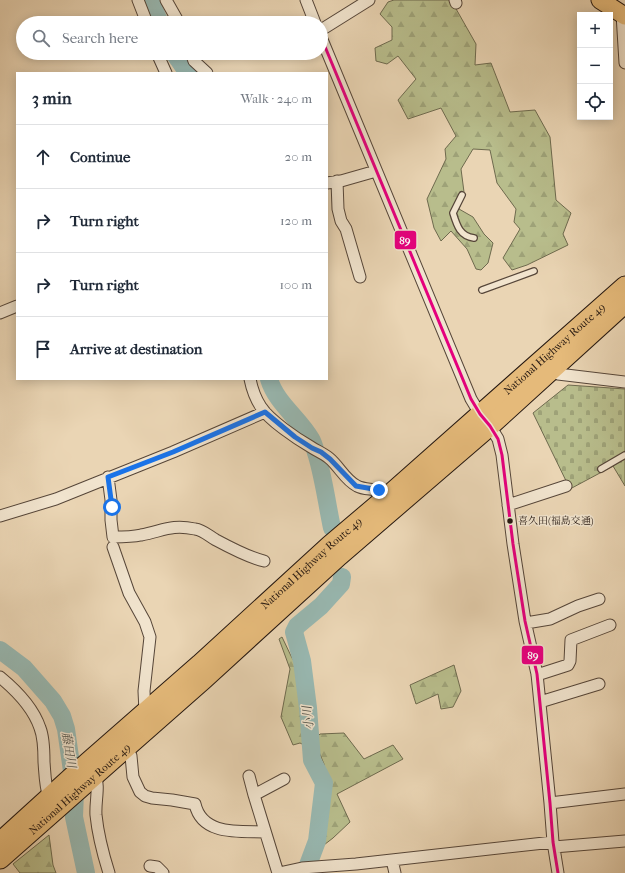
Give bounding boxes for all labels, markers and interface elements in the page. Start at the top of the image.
map controls [577,12,613,120]
button: + [577,12,613,48]
search box [16,16,328,60]
icon: search [30,27,52,49]
text: Search here [62,29,138,47]
button: − [577,48,613,84]
button: locate [577,84,613,120]
text: 3 min [32,88,72,108]
text: Walk · 240 m [240,91,312,106]
icon: ahead [32,146,54,168]
text: Continue [70,148,130,166]
text: 20 m [285,149,312,164]
icon: right [32,210,54,232]
text: Turn right [70,212,139,230]
text: 120 m [280,213,312,228]
line badge: 89 [394,230,417,250]
text: 89 [399,234,411,247]
icon: right [32,274,54,296]
text: Turn right [70,276,139,294]
text: 100 m [279,277,312,292]
street label: National Highway Route 49 [501,300,608,397]
icon: arrive [32,338,54,360]
text: Arrive at destination [70,340,202,358]
route end [370,481,388,499]
route start [103,498,121,516]
street label: National Highway Route 49 [258,514,365,612]
place label: 喜久田(福島交通) [518,515,594,527]
marker: 喜久田(福島交通) [505,516,515,526]
line badge: 89 [521,645,544,665]
text: 89 [527,649,539,662]
water label: 小川 [300,703,316,731]
water label: 藤田川 [59,731,79,771]
street label: National Highway Route 49 [26,740,133,837]

